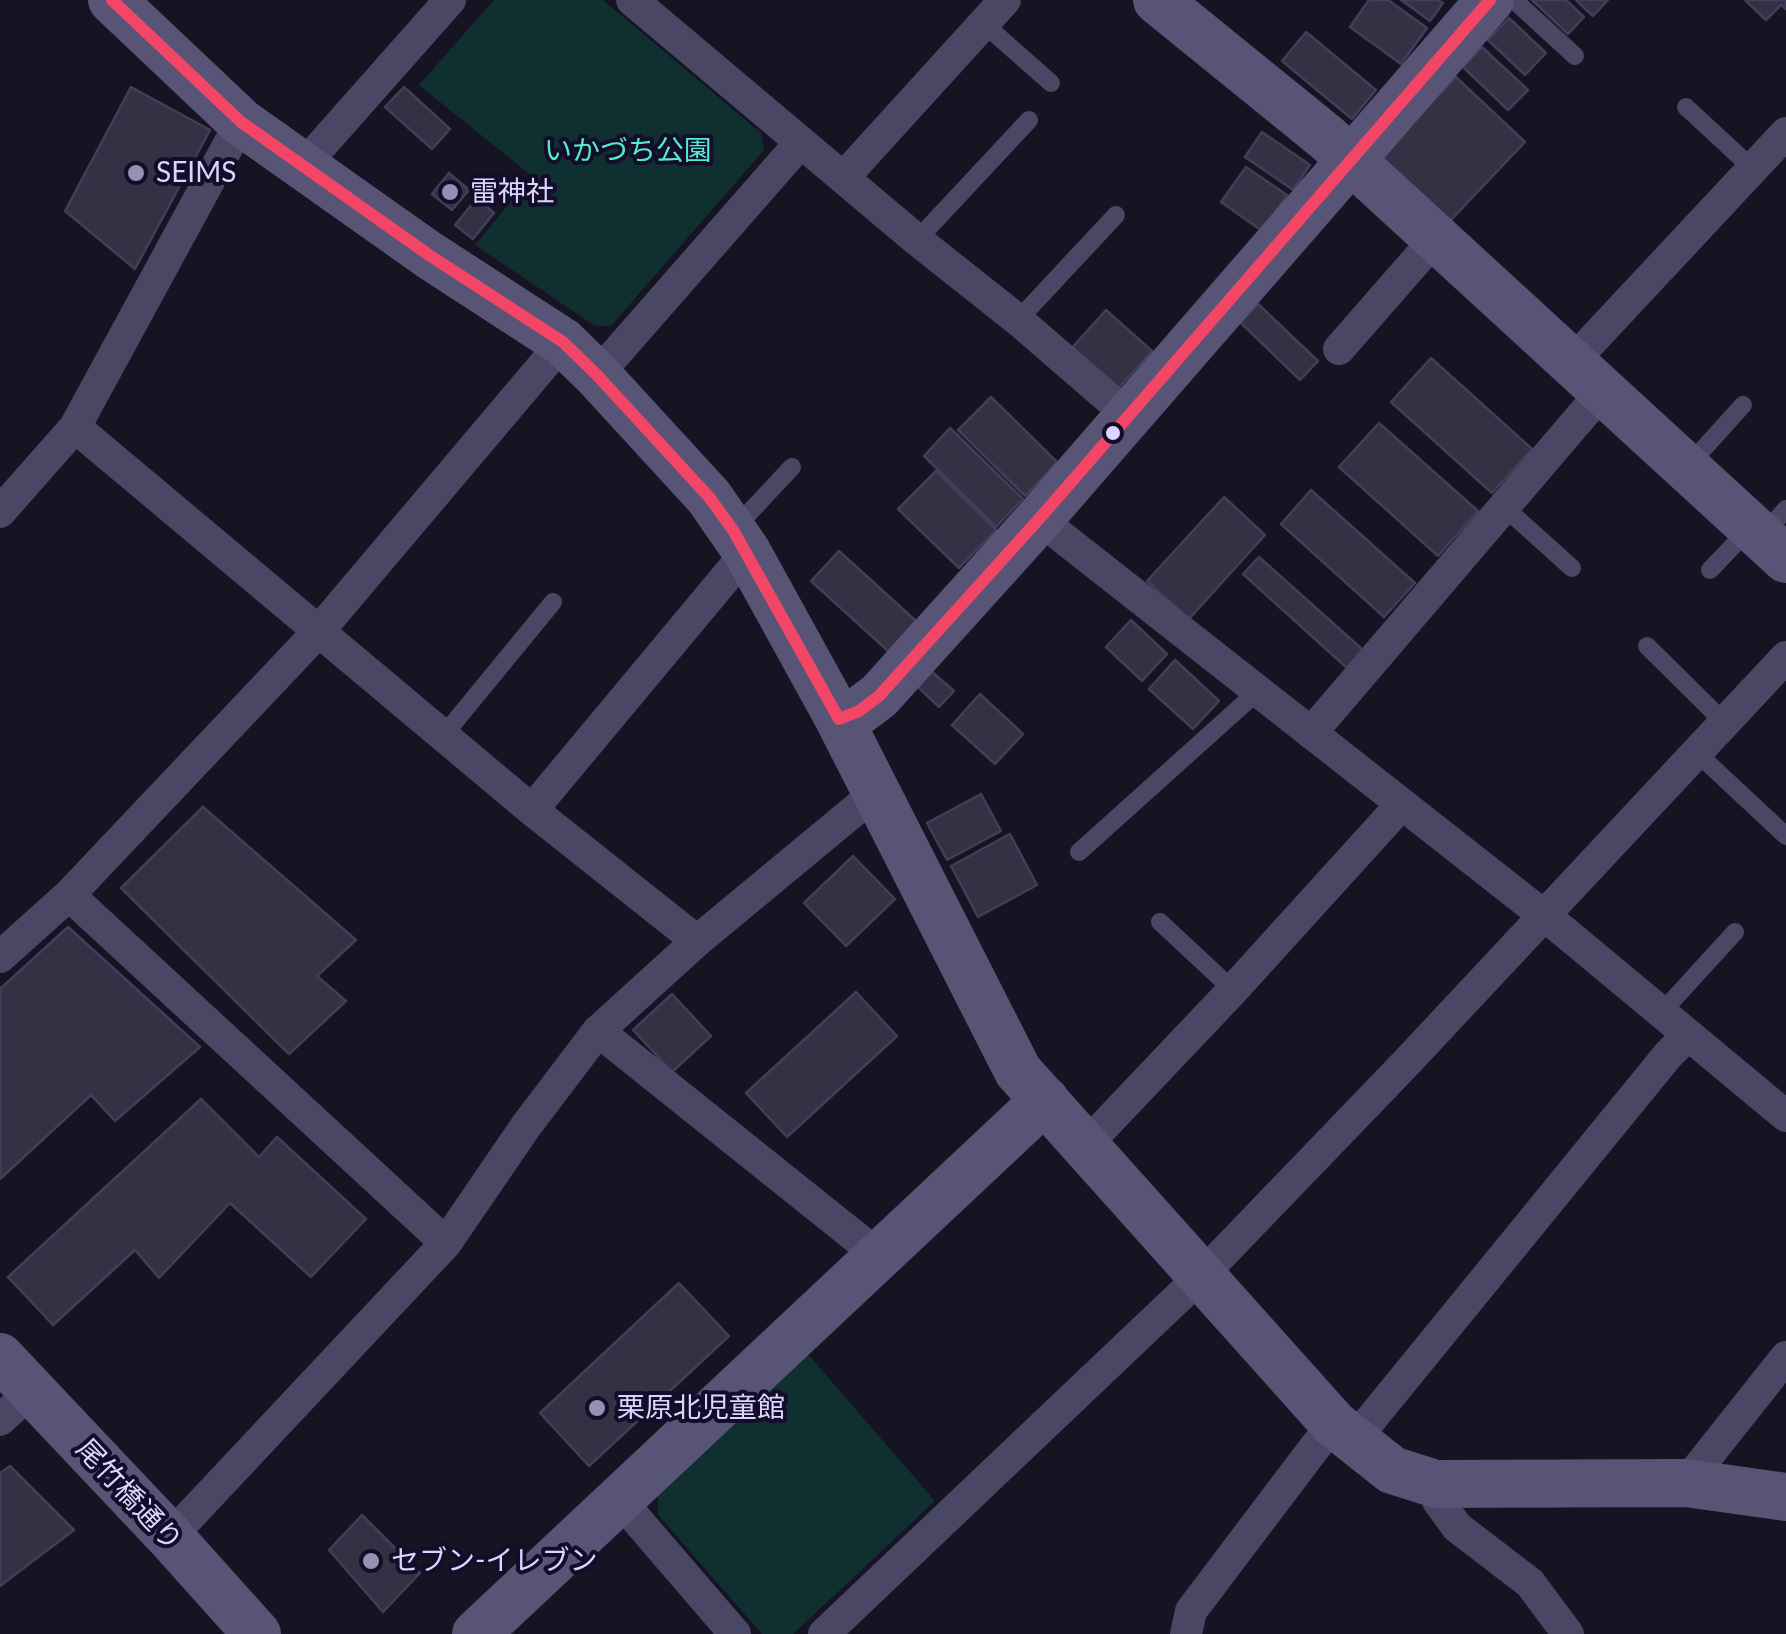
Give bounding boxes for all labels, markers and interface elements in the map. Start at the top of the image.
park label: いかづち公園 [544,134,712,168]
place label: SEIMS [156,156,236,190]
marker: SEIMS [125,162,147,184]
place label: 雷神社 [470,175,554,209]
marker: 雷神社 [439,181,461,203]
unlabelled marker [1103,423,1123,443]
place label: 栗原北児童館 [617,1391,785,1425]
marker: 栗原北児童館 [586,1397,608,1419]
street label: 尾竹橋通り [69,1432,189,1558]
place label: セブン-イレブン [391,1544,597,1578]
marker: セブン-イレブン [360,1550,382,1572]

